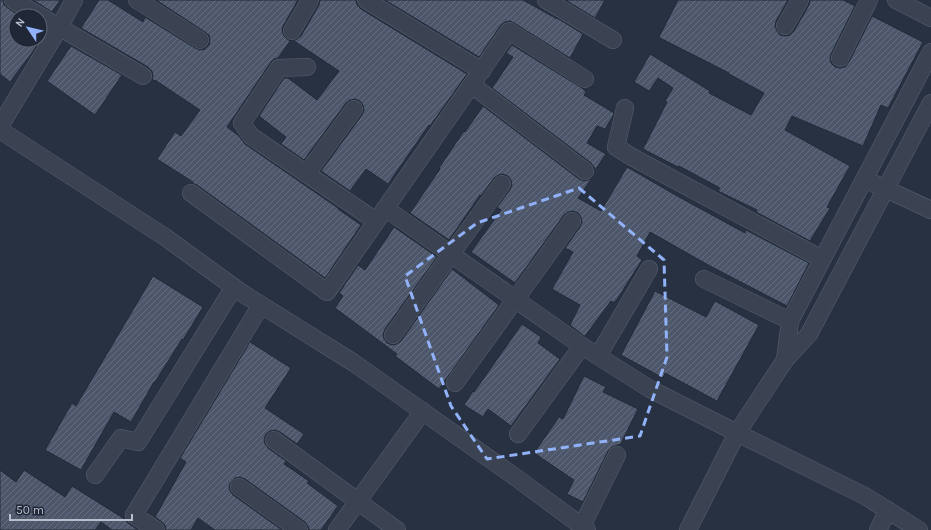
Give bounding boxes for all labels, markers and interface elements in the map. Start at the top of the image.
north arrow [8,8,48,48]
text: N [13,16,28,30]
scale bar [10,496,132,522]
text: 50 m [16,503,44,517]

